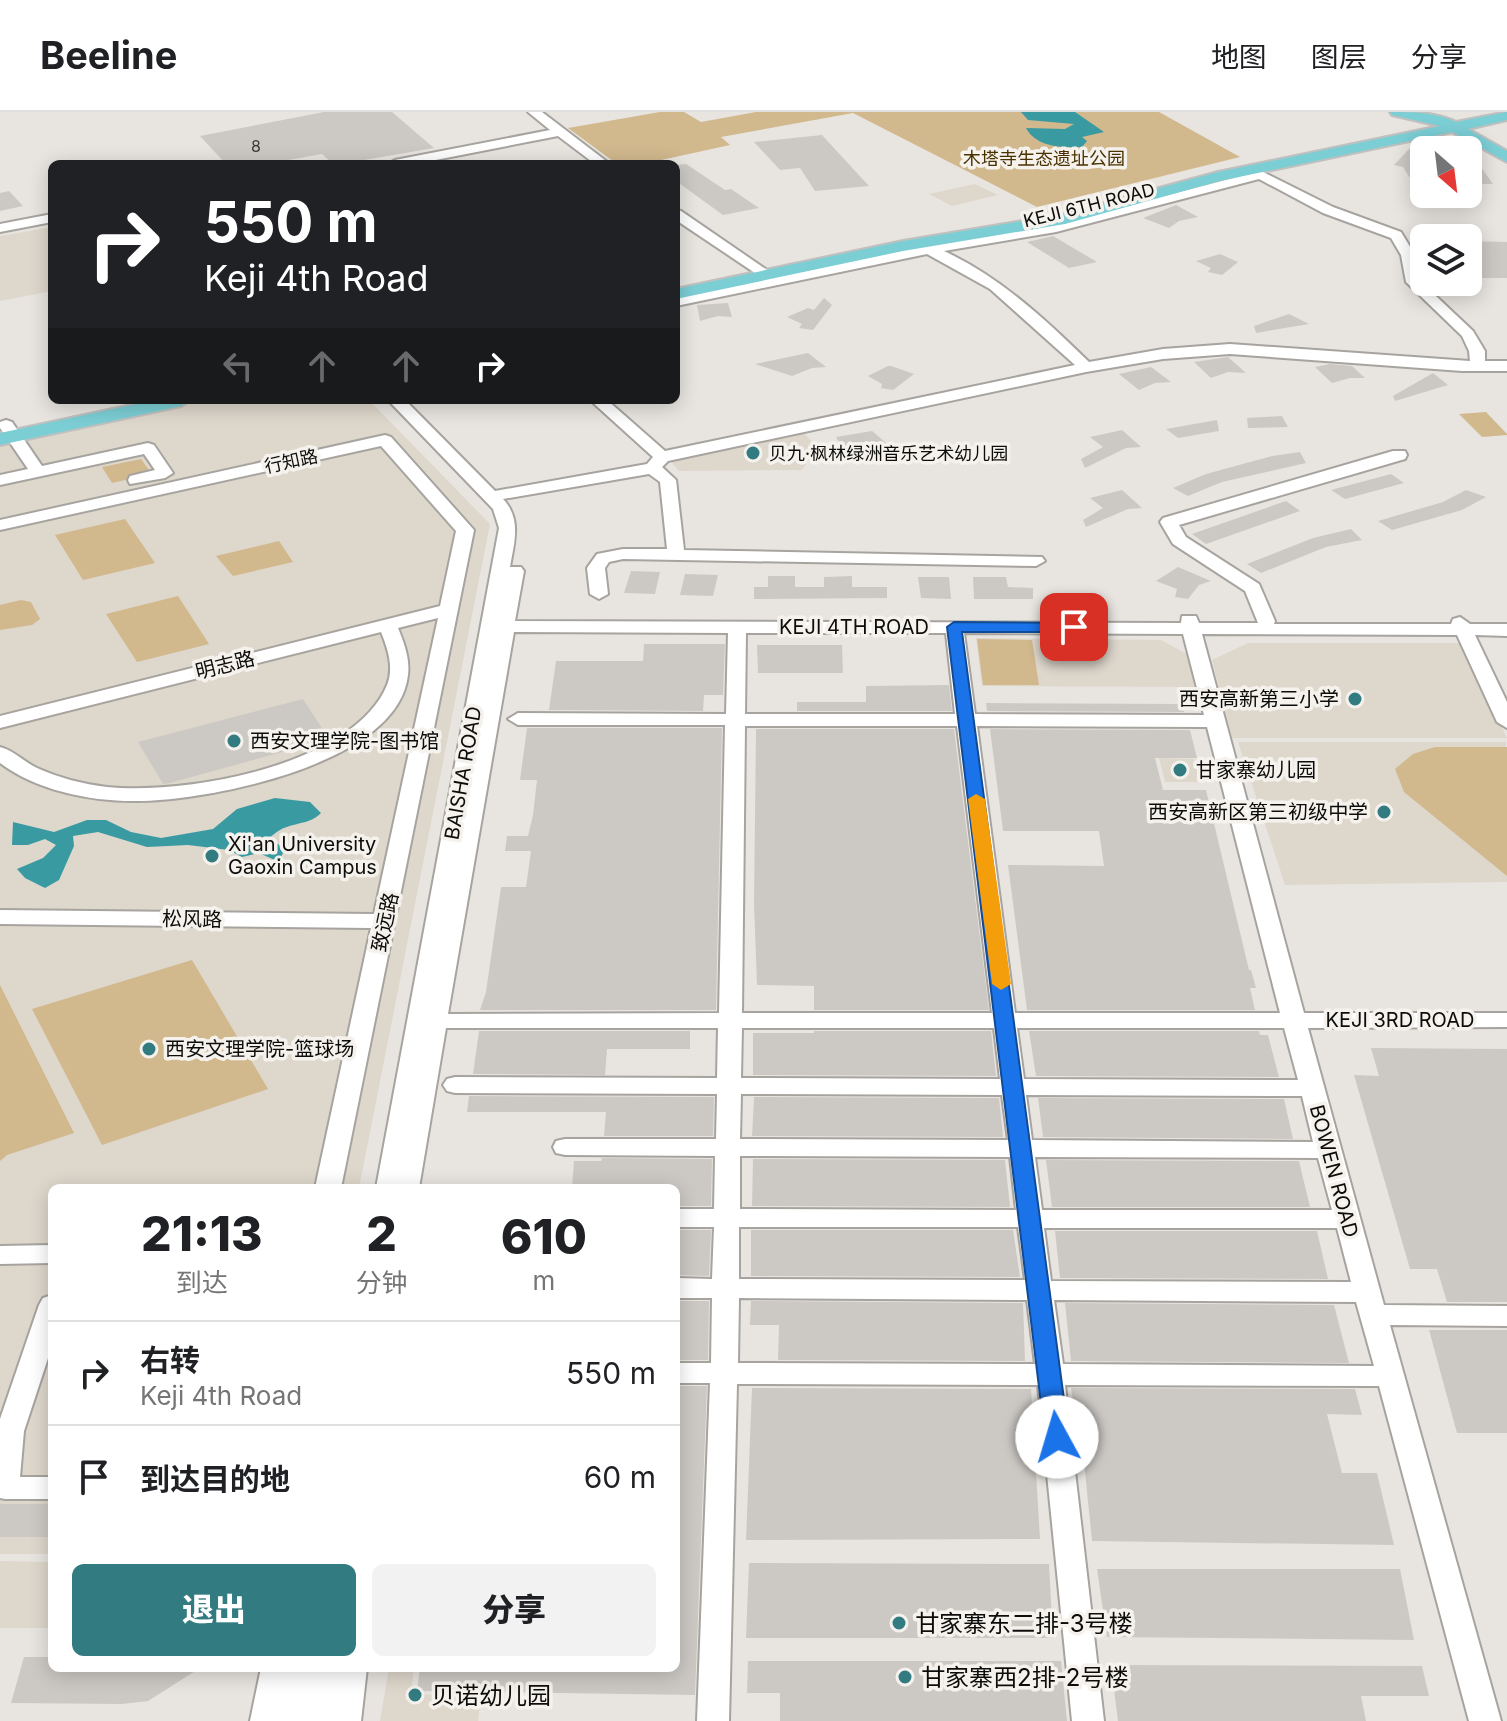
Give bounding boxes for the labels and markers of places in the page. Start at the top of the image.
place label: 贝九·枫林绿洲音乐艺术幼儿园 [769,443,1008,464]
marker: 贝九·枫林绿洲音乐艺术幼儿园 [744,444,762,462]
pin [1040,593,1108,661]
place label: 西安高新第三小学 [1179,687,1339,711]
marker: 西安高新第三小学 [1346,690,1364,708]
place label: 西安文理学院-图书馆 [250,729,439,753]
marker: 西安文理学院-图书馆 [225,732,243,750]
place label: 甘家寨幼儿园 [1196,758,1316,782]
marker: 甘家寨幼儿园 [1171,761,1189,779]
place label: 西安高新区第三初级中学 [1148,800,1368,824]
marker: 西安高新区第三初级中学 [1375,803,1393,821]
place label: Xi'an University Gaoxin Campus [228,832,377,879]
marker: Xi'an University Gaoxin Campus [203,847,221,865]
place label: 西安文理学院-篮球场 [165,1037,354,1061]
marker: 西安文理学院-篮球场 [140,1040,158,1058]
place label: 甘家寨东二排-3号楼 [915,1609,1133,1638]
marker: 甘家寨东二排-3号楼 [890,1614,908,1632]
place label: 甘家寨西2排-2号楼 [921,1663,1129,1692]
marker: 甘家寨西2排-2号楼 [896,1668,914,1686]
place label: 贝诺幼儿园 [431,1681,551,1710]
marker: 贝诺幼儿园 [406,1686,424,1704]

